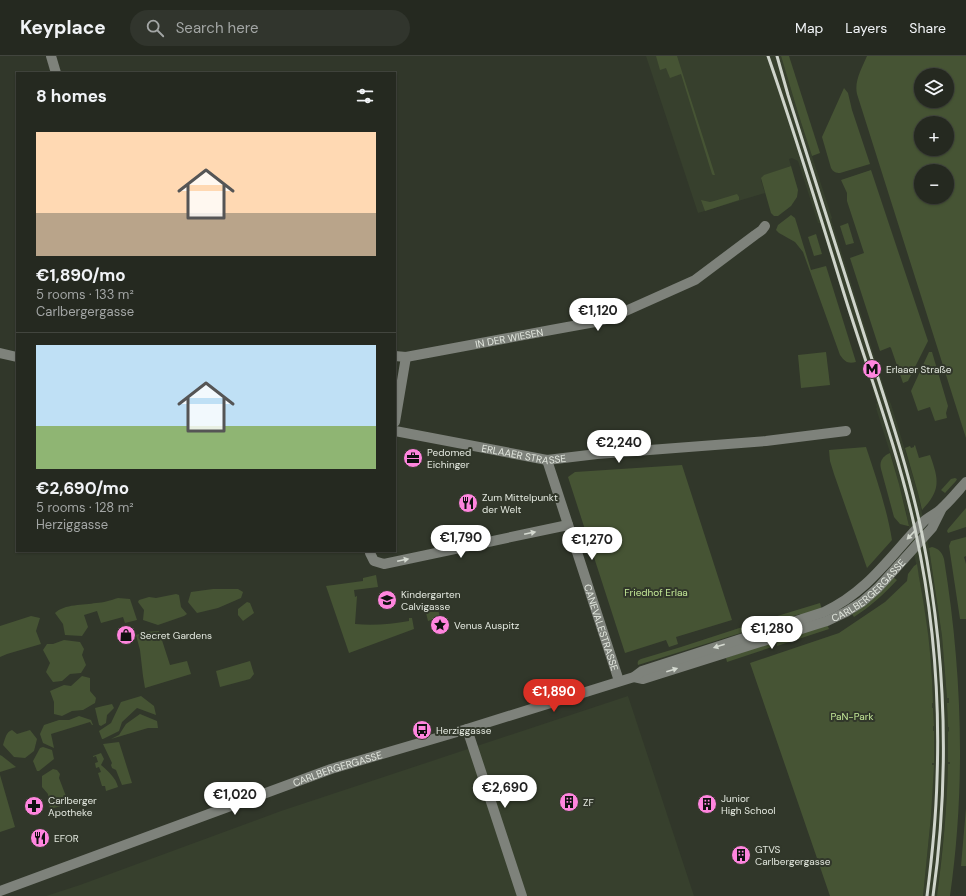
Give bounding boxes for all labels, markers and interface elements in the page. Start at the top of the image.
search box [130,10,410,46]
text: Keyplace [20,15,106,40]
icon: search [144,17,166,39]
text: Search here [176,18,258,38]
text: Map [795,19,823,37]
text: Layers [845,19,887,37]
text: Share [909,19,946,37]
map controls [914,68,954,204]
button: layers [914,68,954,108]
text: 8 homes [36,85,107,107]
icon: filters [354,85,376,107]
button: + [914,116,954,156]
icon: home [170,158,242,230]
button: − [914,164,954,204]
text: €1,890/mo [36,264,126,286]
text: 5 rooms · 133 m² [36,286,134,303]
pin: €1,120 [565,298,631,332]
text: €1,120 [578,302,618,319]
text: Carlbergergasse [36,303,134,320]
street label: IN DER WIESEN [474,326,545,351]
metro station icon: Erlaaer Straße [861,358,883,380]
place label: Erlaaer Straße [886,363,952,376]
icon: home [170,371,242,443]
pin: €2,240 [586,430,652,464]
text: €2,240 [596,434,642,451]
street label: ERLAAER STRASSE [480,442,567,467]
place label: Pedomed Eichinger [427,446,471,471]
office icon: Pedomed Eichinger [402,447,424,469]
text: €2,690/mo [36,477,129,499]
place label: Zum Mittelpunkt der Welt [482,491,558,516]
restaurant icon: Zum Mittelpunkt der Welt [457,492,479,514]
text: 5 rooms · 128 m² [36,499,134,516]
text: Herziggasse [36,516,108,533]
pin: €1,790 [428,525,494,559]
pin: €1,270 [559,527,625,561]
text: €1,790 [440,529,482,546]
one-way arrow [524,530,536,536]
one-way arrow [906,530,916,540]
text: €1,270 [571,531,613,548]
street label: CARLBERGERGASSE [829,556,908,625]
one-way arrow [397,557,409,563]
street label: CANEVALESTRASSE [581,582,621,673]
park label: Friedhof Erlaa [624,586,688,599]
place label: Kindergarten Calvigasse [401,588,461,613]
school or university icon: Kindergarten Calvigasse [376,589,398,611]
place icon: Venus Auspitz [429,614,451,636]
pin: €1,280 [739,616,805,650]
place label: Venus Auspitz [454,619,520,632]
text: €1,280 [751,620,794,637]
shop icon: Secret Gardens [115,624,137,646]
place label: Secret Gardens [140,629,212,642]
one-way arrow [713,643,725,649]
one-way arrow [666,667,678,673]
pin: €1,890 [521,679,587,713]
text: €1,890 [532,683,576,700]
park label: PaN-Park [830,710,874,723]
bus stop icon: Herziggasse [411,719,433,741]
place label: Herziggasse [436,724,492,737]
street label: CARLBERGERGASSE [291,748,384,790]
pin: €2,690 [472,775,538,809]
text: €2,690 [482,779,528,796]
pin: €1,020 [202,782,268,816]
text: €1,020 [213,786,257,803]
building icon: ZF [558,791,580,813]
place label: Junior High School [721,792,776,817]
building icon: Junior High School [696,793,718,815]
place label: Carlberger Apotheke [48,794,97,819]
pharmacy icon: Carlberger Apotheke [23,795,45,817]
place label: ZF [583,796,594,809]
restaurant icon: EFOR [29,827,51,849]
place label: EFOR [54,832,79,845]
place label: GTVS Carlbergergasse [755,843,831,868]
building icon: GTVS Carlbergergasse [730,844,752,866]

